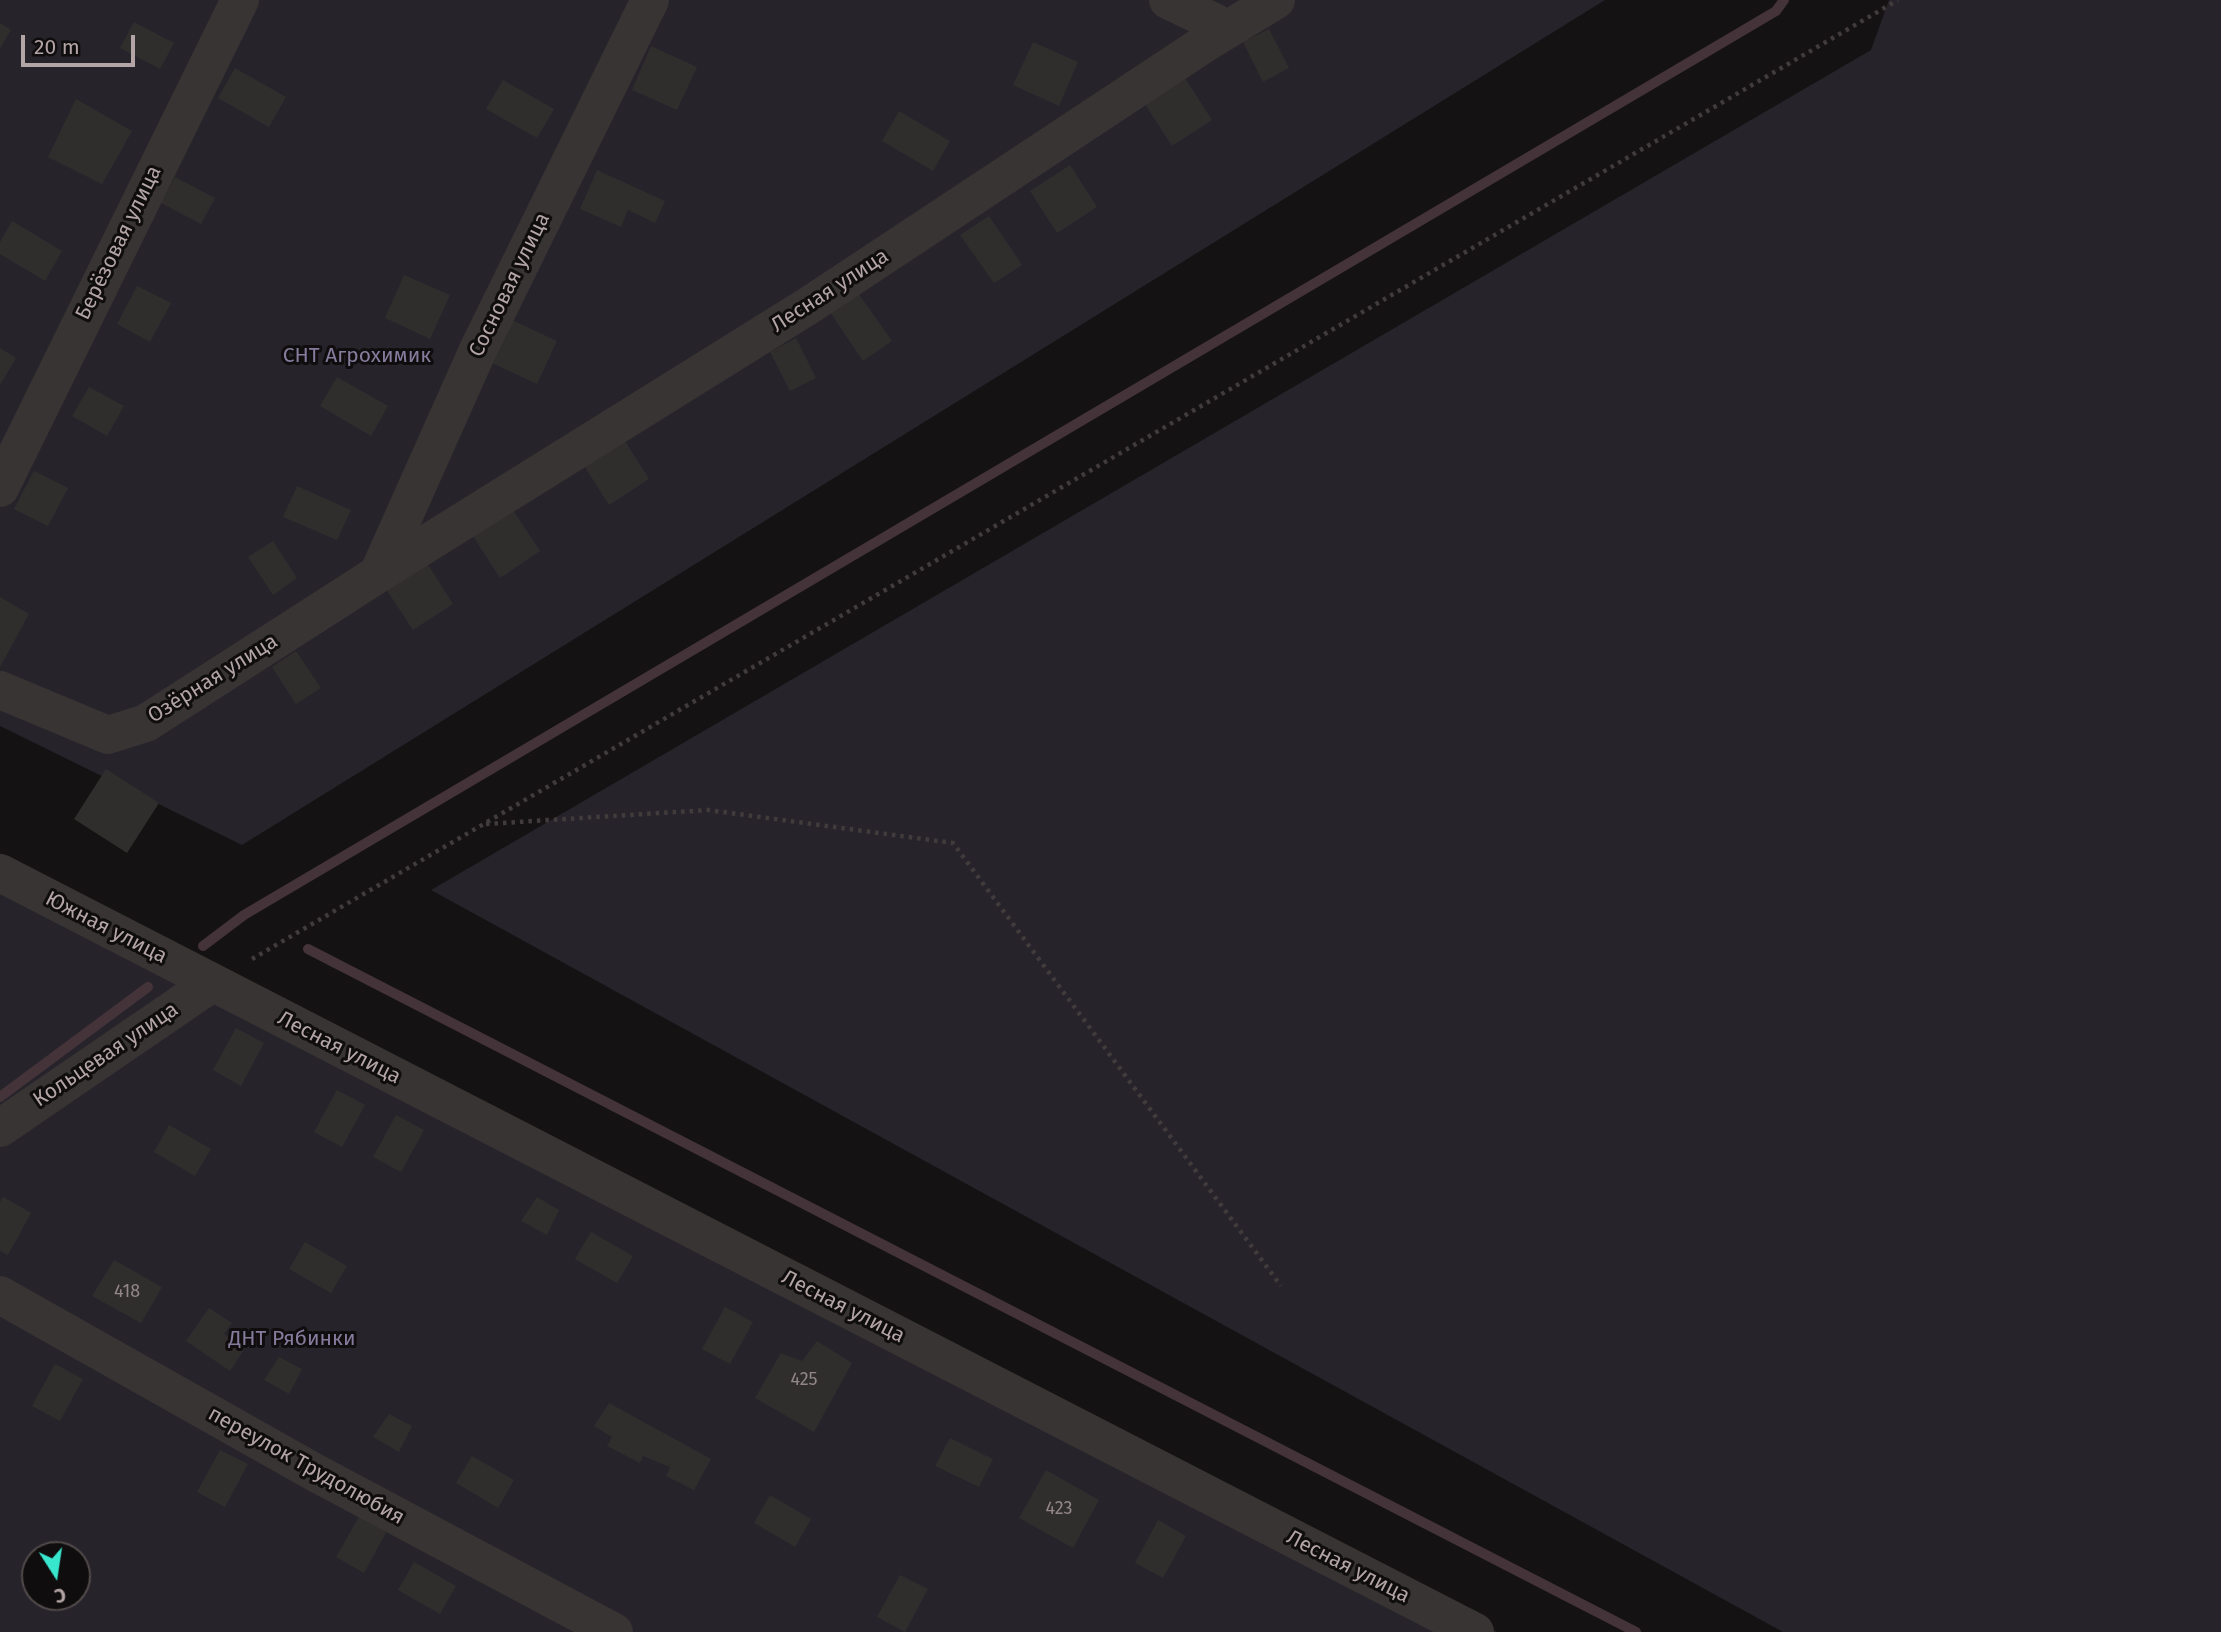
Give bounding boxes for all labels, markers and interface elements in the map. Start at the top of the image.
scale bar [24,21,138,65]
text: 20 m [34,34,80,60]
street label: Берёзовая улица [71,162,167,324]
street label: Сосновая улица [464,209,556,361]
street label: Лесная улица [767,244,893,338]
park label: СНТ Агрохимик [283,343,431,369]
street label: Озёрная улица [143,629,283,729]
street label: Южная улица [41,887,171,969]
street label: Кольцевая улица [29,997,183,1113]
street label: Лесная улица [273,1006,405,1090]
street label: Лесная улица [777,1265,909,1349]
house number: 418 [114,1281,140,1303]
park label: ДНТ Рябинки [228,1326,356,1352]
house number: 425 [790,1369,818,1391]
street label: переулок Трудолюбия [203,1402,409,1530]
house number: 423 [1045,1498,1073,1520]
street label: Лесная улица [1282,1525,1414,1609]
north arrow [21,1541,91,1611]
text: С [52,1583,68,1607]

